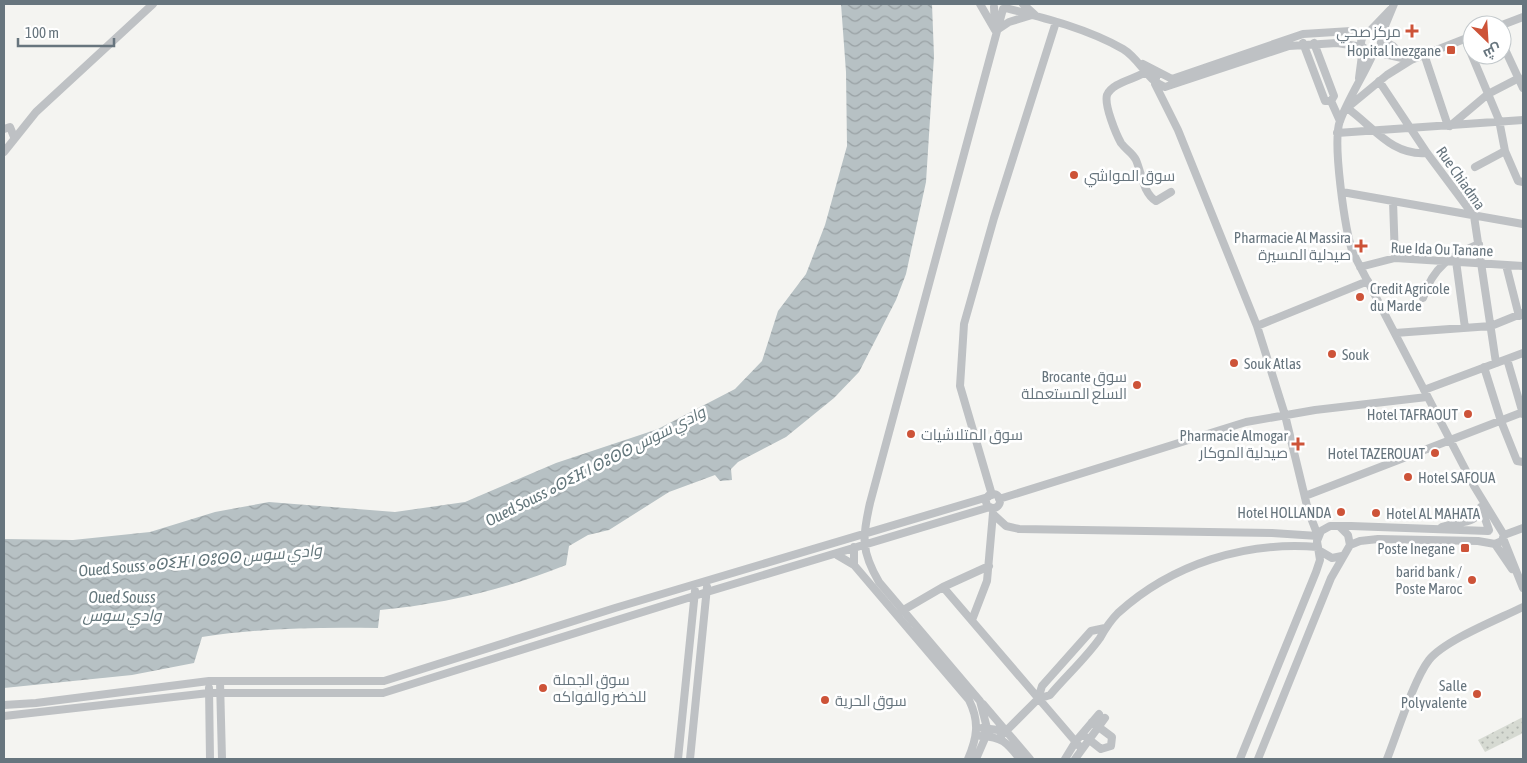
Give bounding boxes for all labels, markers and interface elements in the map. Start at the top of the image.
scale bar [18,15,114,47]
north arrow [1462,15,1512,65]
place label: مركز صحي [1336,23,1401,44]
text: 100 m [25,24,59,41]
marker: مركز صحي [1405,24,1419,38]
text: ش [1481,40,1504,63]
place label: Hopital Inezgane [1347,42,1441,59]
marker: Hopital Inezgane [1445,44,1457,56]
street label: Rue Chiadma [1433,143,1489,213]
place label: سوق المواشي [1084,167,1175,188]
marker: سوق المواشي [1068,169,1080,181]
place label: Pharmacie Al Massira صيدلية المسيرة [1234,229,1351,264]
street label: Rue Ida Ou Tanane [1390,239,1494,259]
marker: Pharmacie Al Massira صيدلية المسيرة [1355,240,1367,252]
place label: Credit Agricole du Marde [1370,280,1450,314]
marker: Credit Agricole du Marde [1354,291,1366,303]
place label: Souk [1342,346,1370,363]
marker: Souk [1326,348,1338,360]
place label: Souk Atlas [1244,355,1301,372]
marker: Souk Atlas [1228,357,1240,369]
place label: Brocante سوق السلع المستعملة [1021,368,1127,405]
marker: Brocante سوق السلع المستعملة [1131,379,1143,391]
water label: Oued Souss ⴰⵙⵉⴼ ⵏ ⵙⵓⵙⵙ وادي سوس [482,402,711,533]
place label: Hotel TAFRAOUT [1367,406,1458,423]
marker: Hotel TAFRAOUT [1462,408,1474,420]
place label: سوق المتلاشيات [921,426,1023,445]
place label: Pharmacie Almogar صيدلية الموكار [1180,427,1289,462]
marker: سوق المتلاشيات [905,428,917,440]
marker: Pharmacie Almogar صيدلية الموكار [1292,438,1304,450]
place label: Hotel TAZEROUAT [1327,445,1425,462]
marker: Hotel TAZEROUAT [1429,447,1441,459]
place label: Hotel SAFOUA [1418,469,1496,486]
marker: Hotel SAFOUA [1402,471,1414,483]
place label: Hotel HOLLANDA [1237,504,1332,521]
place label: Hotel AL MAHATA [1386,505,1481,522]
marker: Hotel HOLLANDA [1335,506,1347,518]
marker: Hotel AL MAHATA [1370,507,1382,519]
water label: Oued Souss ⴰⵙⵉⴼ ⵏ ⵙⵓⵙⵙ وادي سوس [78,540,324,584]
place label: Poste Inegane [1377,540,1455,557]
marker: Poste Inegane [1459,542,1471,554]
place label: barid bank / Poste Maroc [1395,563,1462,597]
marker: barid bank / Poste Maroc [1466,574,1478,586]
water label: Oued Souss وادي سوس [82,588,163,628]
place label: سوق الجملة للخضر والفواكه [553,671,646,706]
place label: Salle Polyvalente [1401,677,1467,711]
marker: سوق الجملة للخضر والفواكه [537,682,549,694]
marker: Salle Polyvalente [1471,688,1483,700]
place label: سوق الحرية [835,692,907,711]
marker: سوق الحرية [819,694,831,706]

